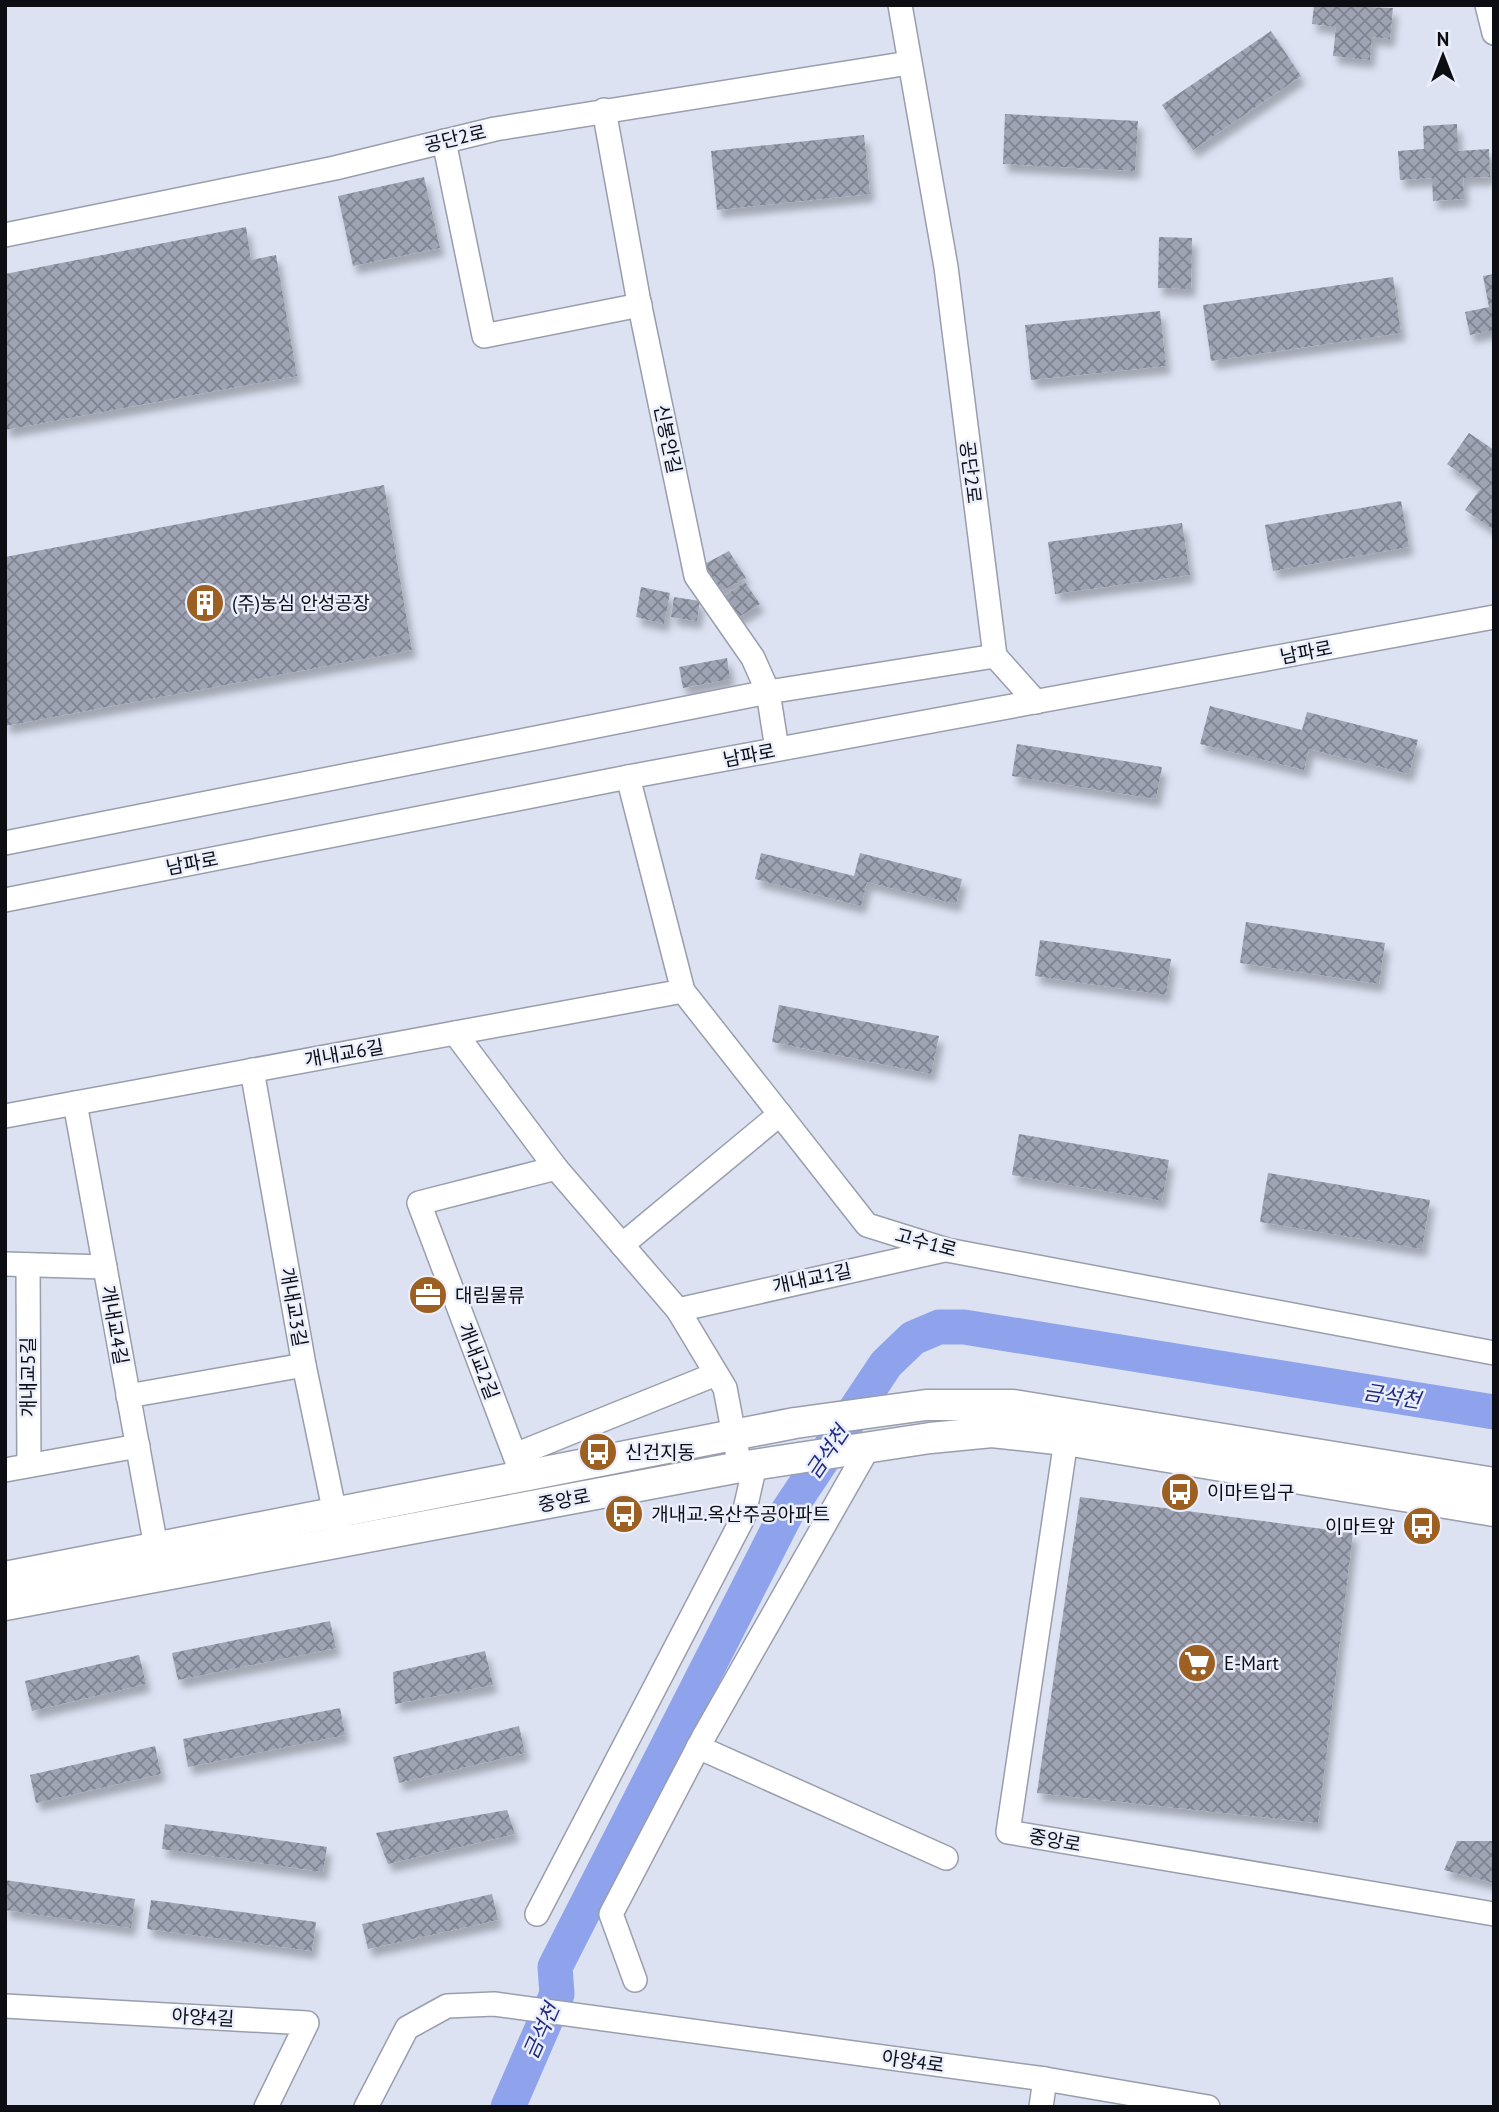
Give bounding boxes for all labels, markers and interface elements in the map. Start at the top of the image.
north arrow [1408,21,1478,91]
text: N [1437,27,1449,51]
street label: 공단2로 [422,119,488,157]
street label: 신봉안길 [649,402,687,476]
street label: 공단2로 [955,439,987,505]
building icon: (주)농심 안성공장 [184,582,226,624]
place label: (주)농심 안성공장 [232,591,370,615]
street label: 남파로 [1278,635,1334,669]
street label: 남파로 [721,738,777,772]
street label: 남파로 [164,846,220,880]
street label: 개내교6길 [302,1034,386,1072]
street label: 고수1로 [893,1222,959,1262]
street label: 개내교1길 [770,1258,854,1298]
street label: 개내교3길 [275,1265,313,1349]
office icon: 대림물류 [407,1274,449,1316]
street label: 개내교4길 [96,1283,134,1367]
place label: 대림물류 [455,1283,525,1307]
street label: 개내교2길 [453,1319,505,1403]
street label: 개내교5길 [16,1337,40,1417]
water label: 금석천 [1361,1378,1425,1414]
water label: 금석천 [800,1418,856,1484]
bus stop icon: 신건지동 [577,1431,619,1473]
place label: 신건지동 [625,1440,695,1464]
bus stop icon: 이마트입구 [1159,1471,1201,1513]
place label: 이마트입구 [1207,1480,1294,1504]
street label: 중앙로 [536,1483,592,1517]
bus stop icon: 개내교.옥산주공아파트 [603,1493,645,1535]
place label: 개내교.옥산주공아파트 [651,1502,830,1526]
bus stop icon: 이마트앞 [1401,1505,1443,1547]
place label: 이마트앞 [1325,1514,1396,1538]
supermarket icon: E-Mart [1176,1642,1218,1684]
place label: E-Mart [1224,1651,1280,1675]
street label: 중앙로 [1027,1824,1083,1856]
water label: 금석천 [517,1997,566,2063]
street label: 아양4길 [171,2003,235,2031]
street label: 아양4로 [880,2045,946,2077]

